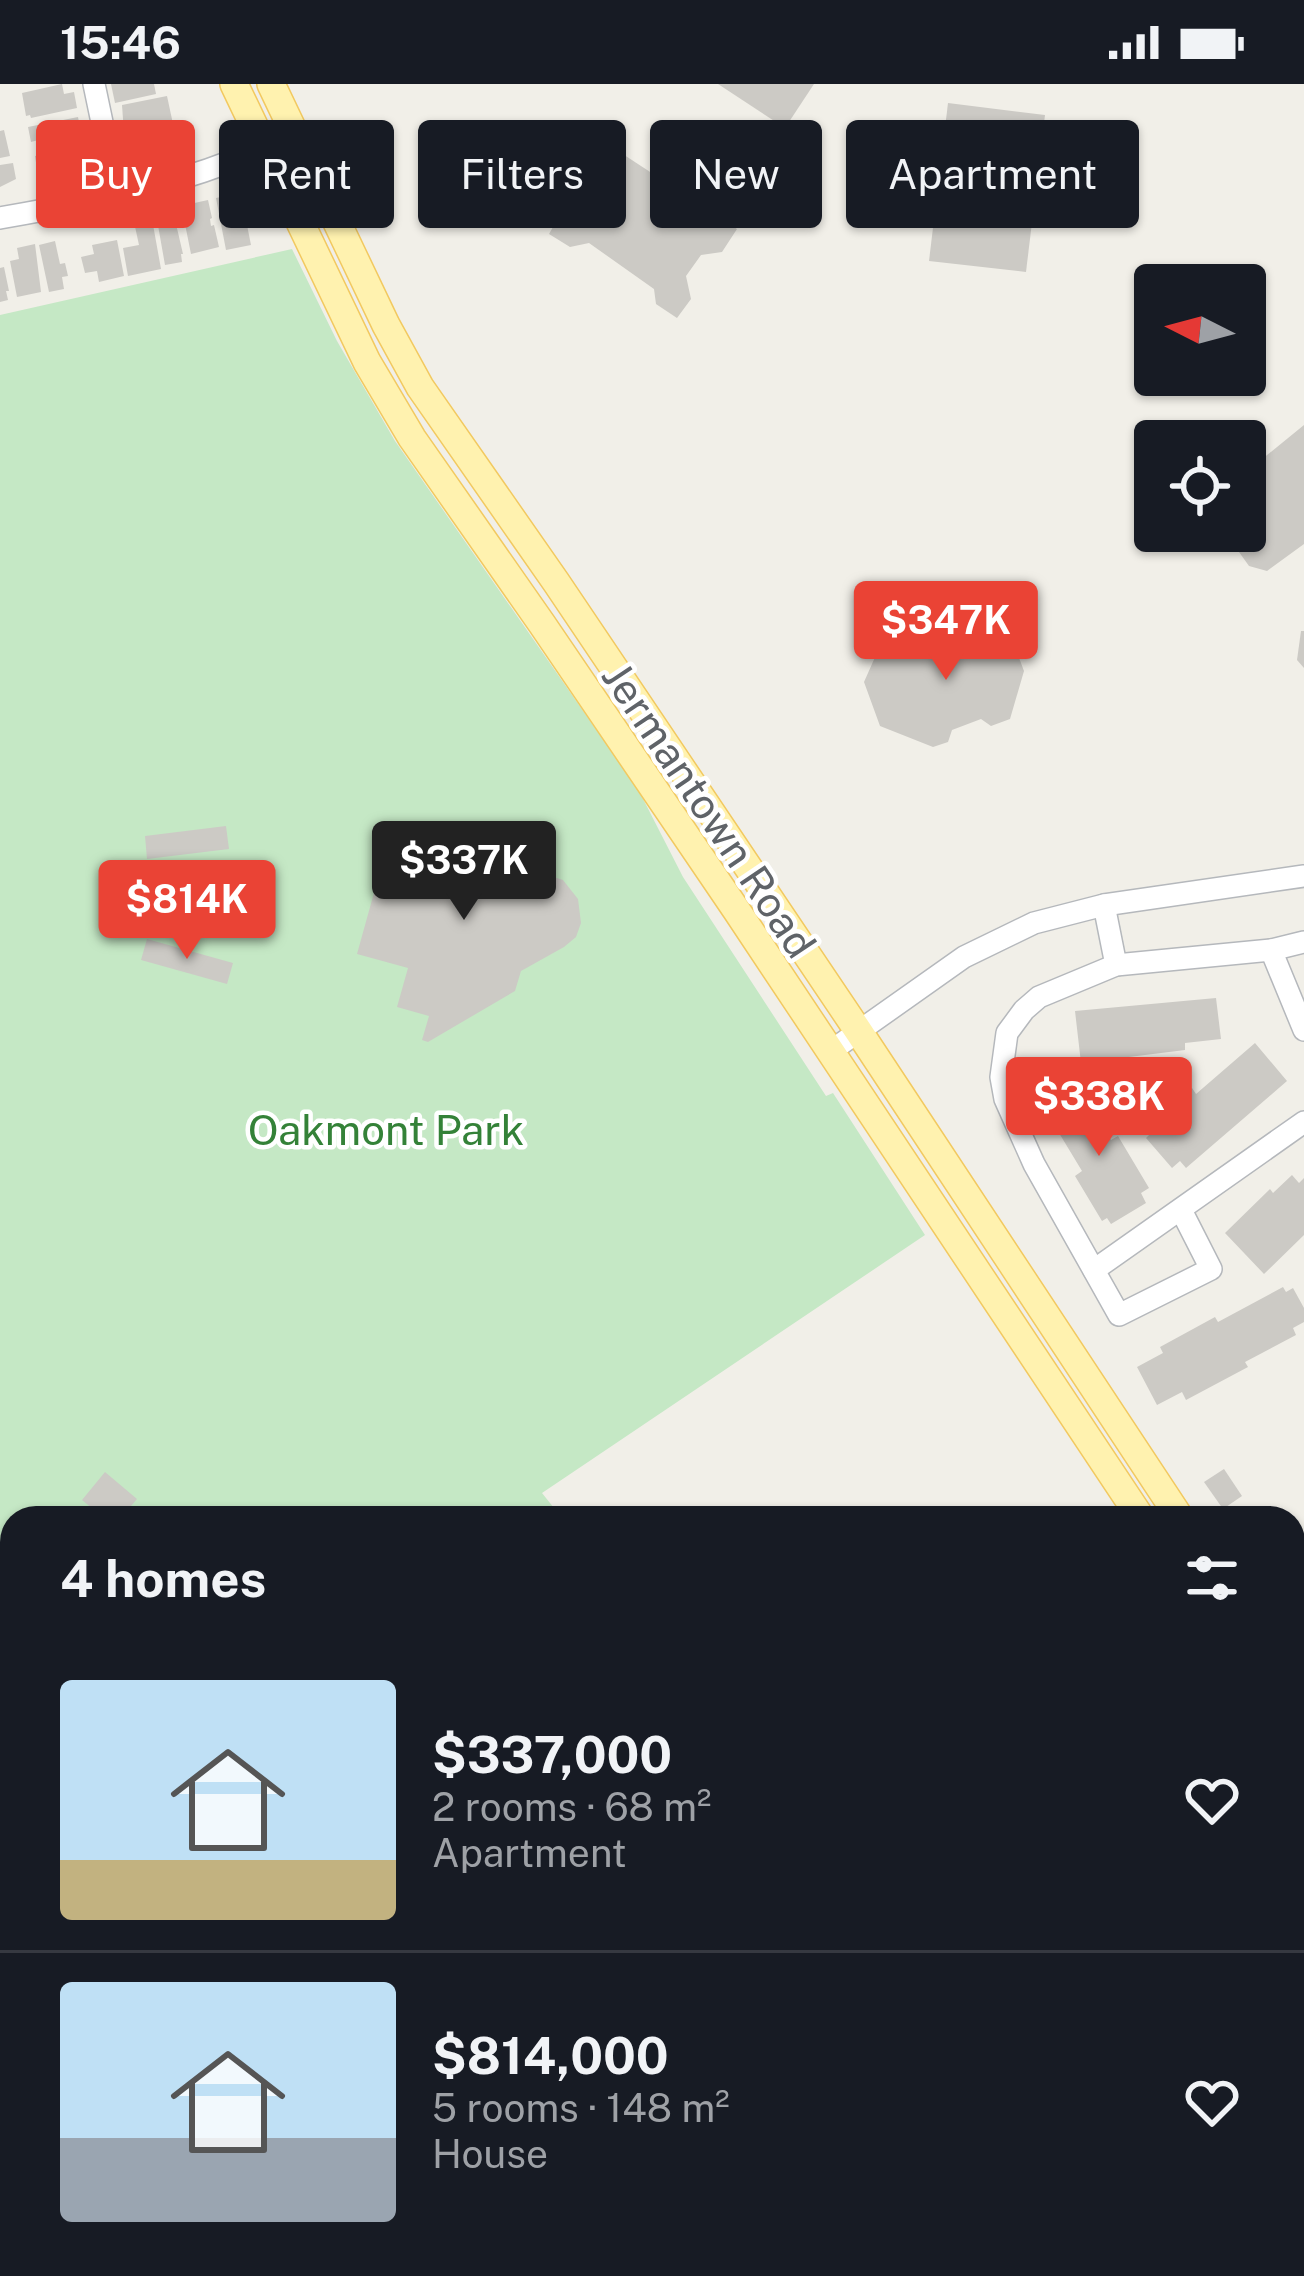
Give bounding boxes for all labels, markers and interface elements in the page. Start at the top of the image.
text: 15:46 [60,16,181,69]
chip: Buy [36,120,195,228]
chip: Rent [219,120,394,228]
chip: Filters [418,120,626,228]
chip: New [650,120,822,228]
chip: Apartment [846,120,1139,228]
north arrow [1134,264,1266,396]
map controls [1134,264,1266,552]
button: locate [1134,420,1266,552]
pin: $347K [862,581,1030,683]
text: $347K [881,597,1011,643]
street label: Jermantown Road [593,653,826,967]
pin: $337K [380,821,548,923]
text: $337K [399,837,529,883]
pin: $814K [103,860,271,962]
text: $814K [126,876,248,922]
pin: $338K [1015,1057,1183,1159]
text: $338K [1033,1073,1165,1119]
park label: Oakmont Park [248,1105,524,1154]
icon: filters [1179,1545,1245,1611]
text: 4 homes [60,1549,266,1608]
text: $337,000 [432,1725,672,1784]
icon: home [156,1728,300,1872]
icon: heart [1179,1767,1245,1833]
text: 2 rooms · 68 m² [432,1784,711,1830]
text: Apartment [432,1830,627,1876]
text: $814,000 [432,2026,669,2085]
icon: home [156,2030,300,2174]
icon: heart [1179,2069,1245,2135]
text: 5 rooms · 148 m² [432,2085,729,2131]
text: House [432,2131,548,2177]

